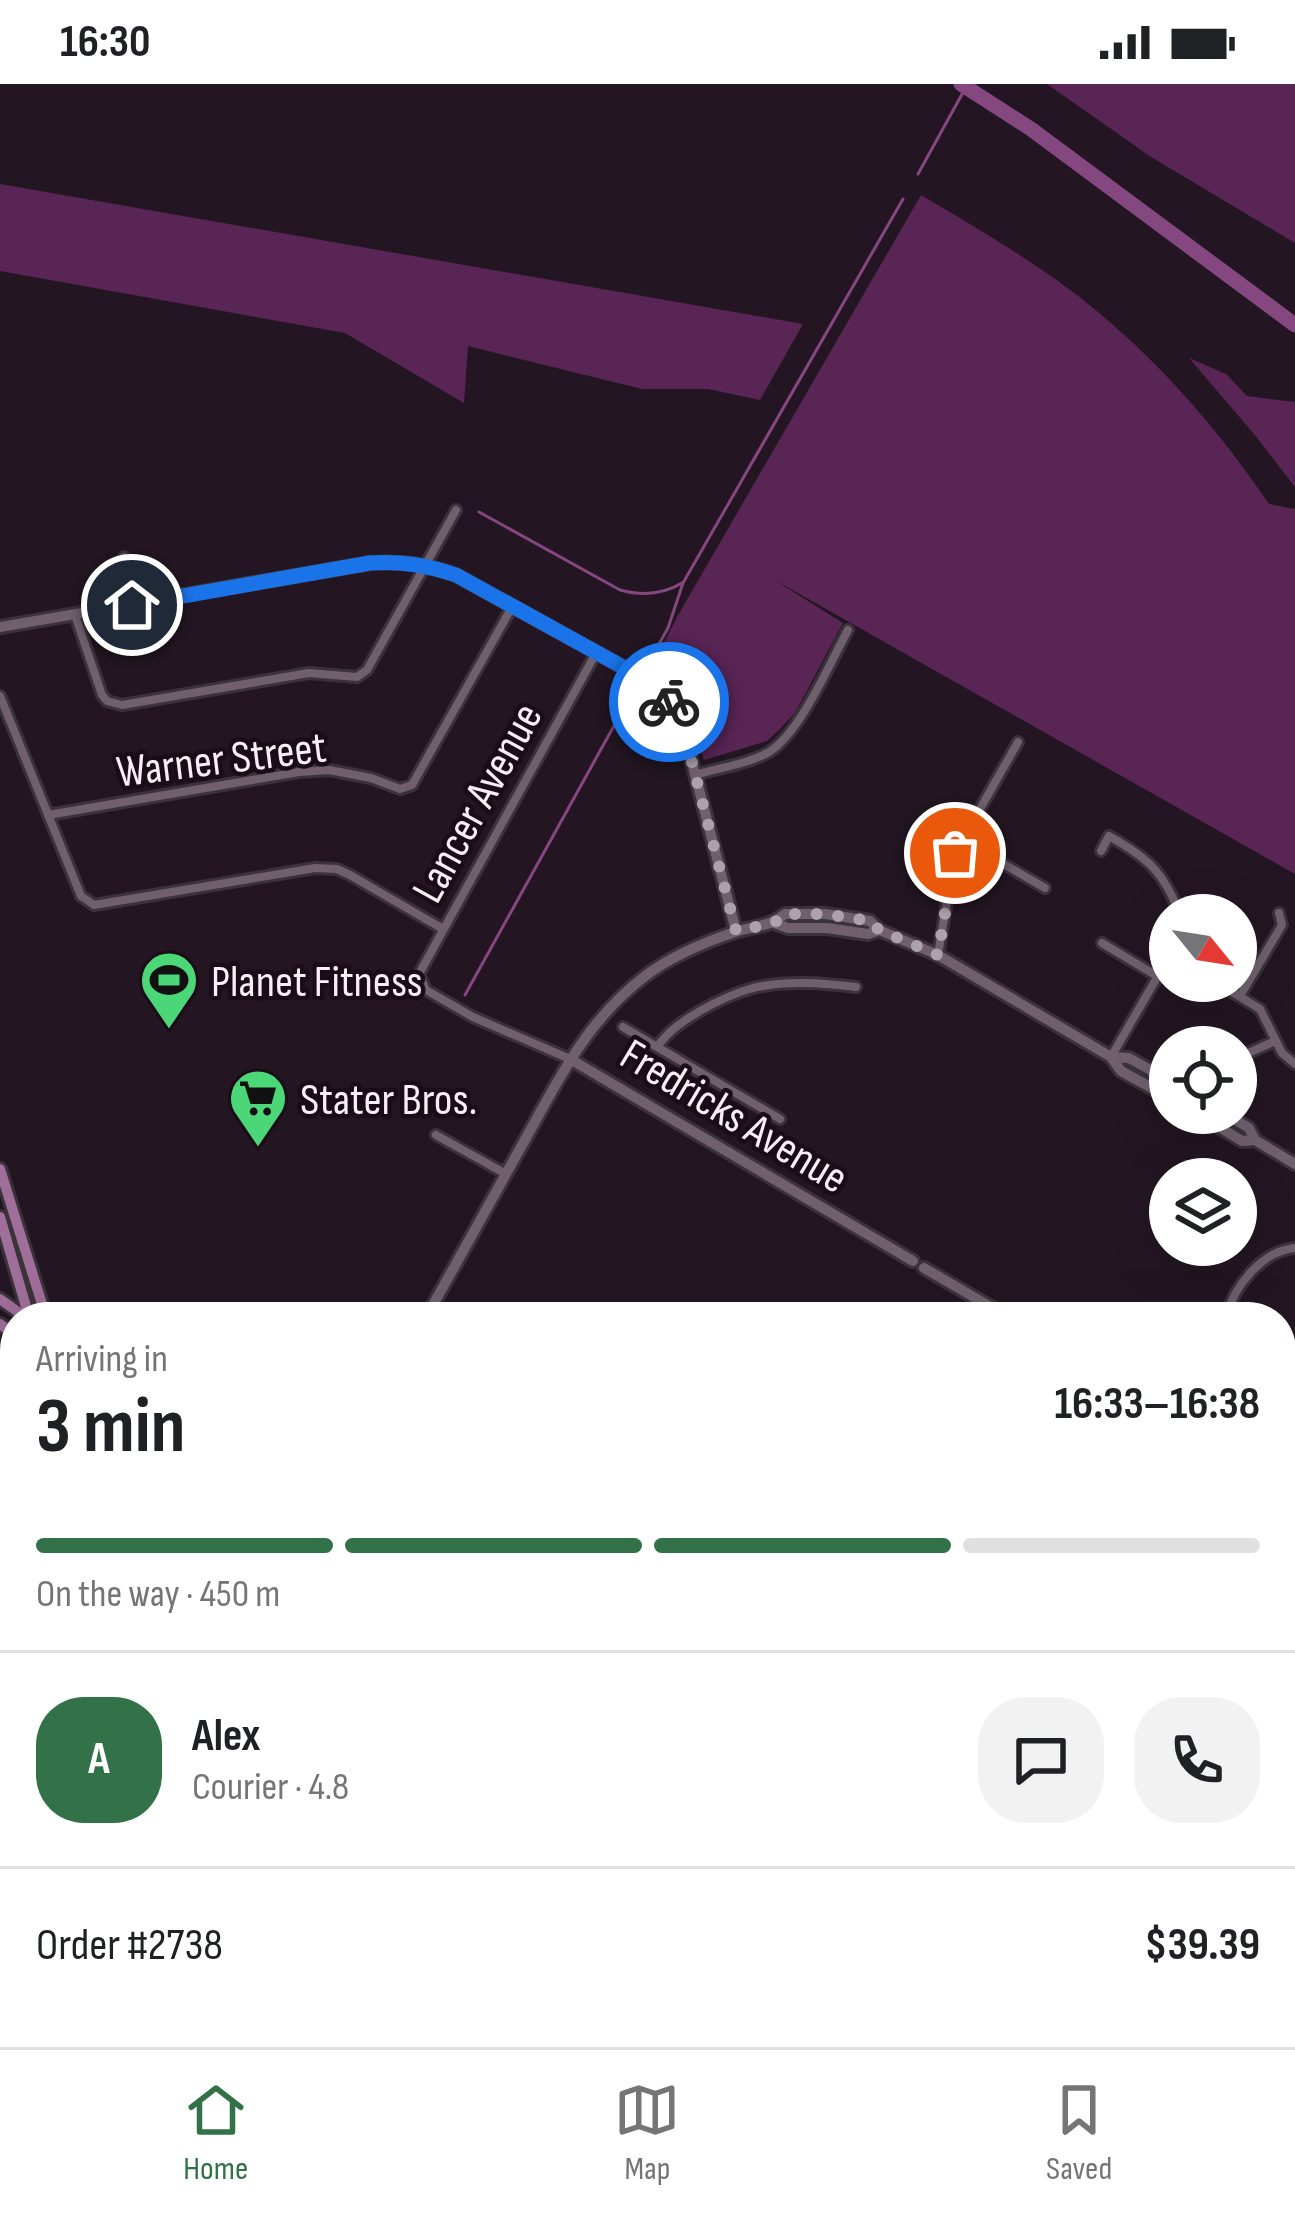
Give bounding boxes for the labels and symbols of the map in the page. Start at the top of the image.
pin [81,554,183,656]
courier [609,642,729,762]
street label: Lancer Avenue [401,694,555,912]
street label: Warner Street [113,720,329,801]
pin [904,802,1006,904]
north arrow [1149,894,1257,1002]
sports icon: Planet Fitness [138,949,200,1031]
place label: Planet Fitness [211,955,423,1010]
street label: Fredricks Avenue [610,1028,857,1206]
supermarket icon: Stater Bros. [227,1067,289,1149]
place label: Stater Bros. [300,1073,477,1128]

